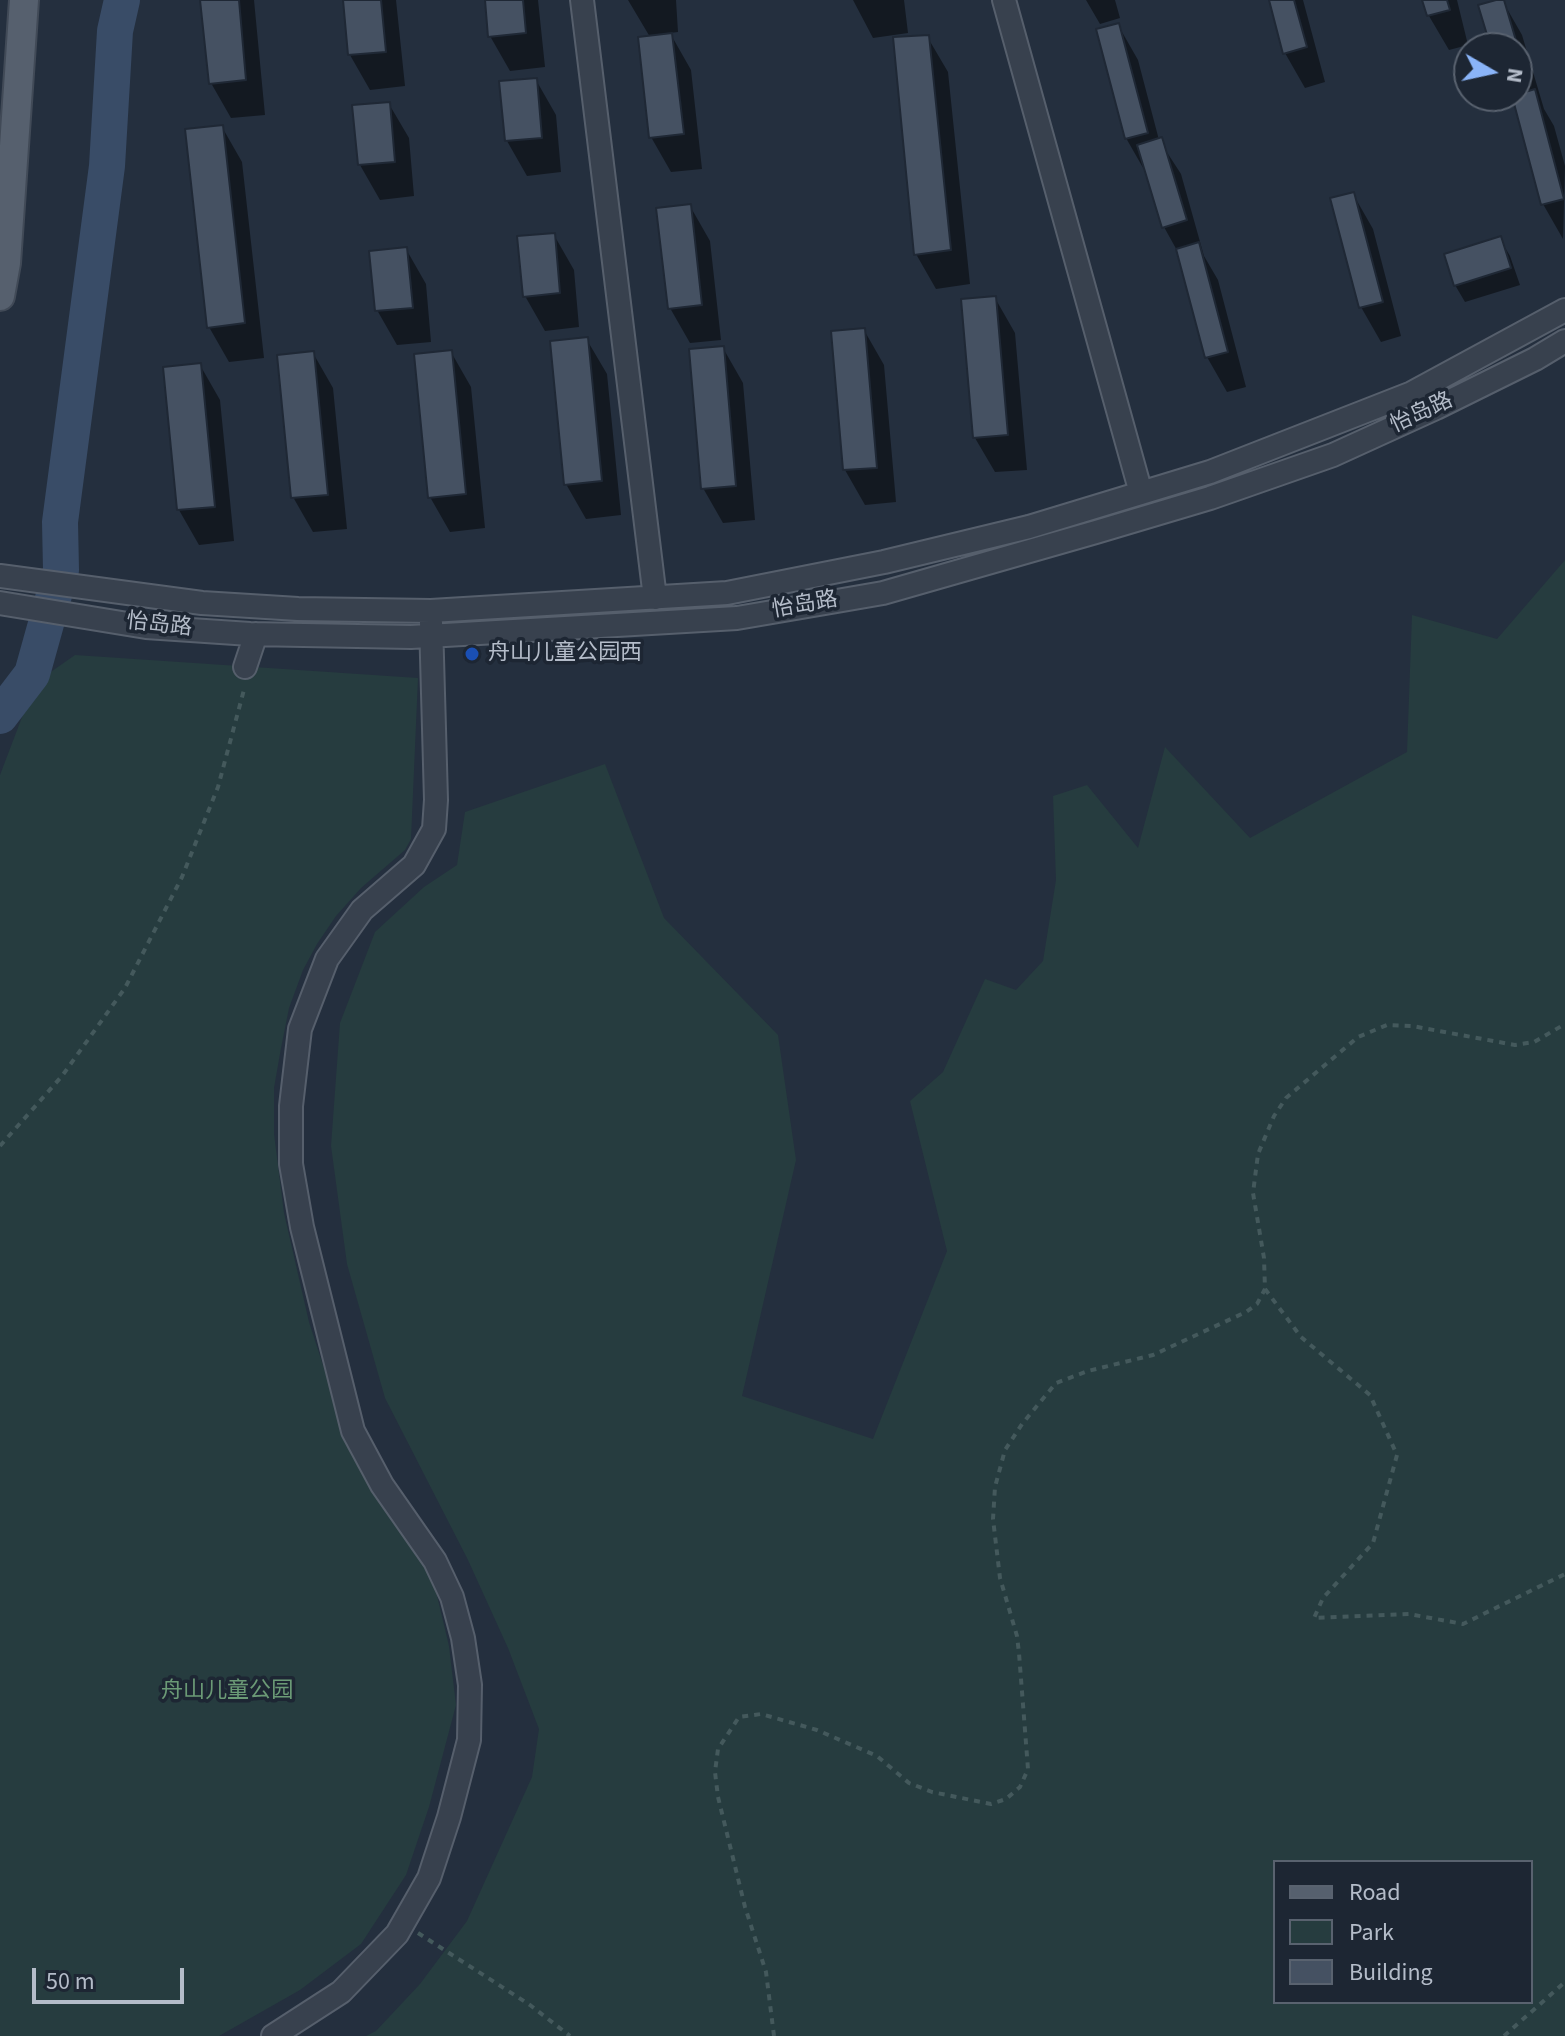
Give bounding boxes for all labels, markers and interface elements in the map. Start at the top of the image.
north arrow [1453,32,1533,112]
text: N [1498,66,1532,85]
street label: 怡岛路 [1387,388,1457,440]
street label: 怡岛路 [770,587,840,625]
street label: 怡岛路 [125,609,193,643]
place label: 舟山儿童公园西 [488,641,642,667]
marker: 舟山儿童公园西 [463,645,481,663]
park label: 舟山儿童公园 [161,1679,293,1705]
legend [1273,1860,1533,2004]
text: Road [1349,1875,1401,1910]
text: Park [1349,1915,1394,1950]
scale bar [36,1952,188,2002]
text: Building [1349,1955,1433,1990]
text: 50 m [46,1964,95,1999]

